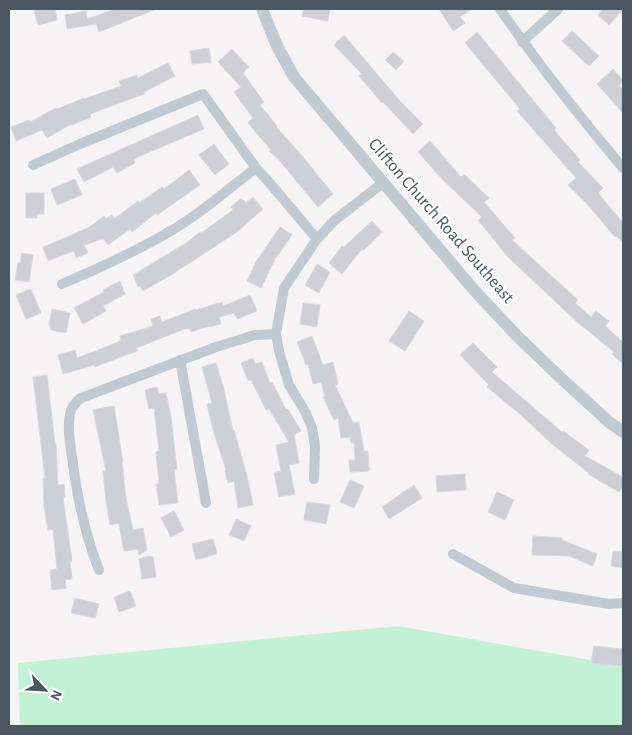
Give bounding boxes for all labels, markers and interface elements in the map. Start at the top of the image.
street label: Clifton Church Road Southeast [365,135,517,307]
north arrow [20,665,70,715]
text: N [47,688,64,702]

